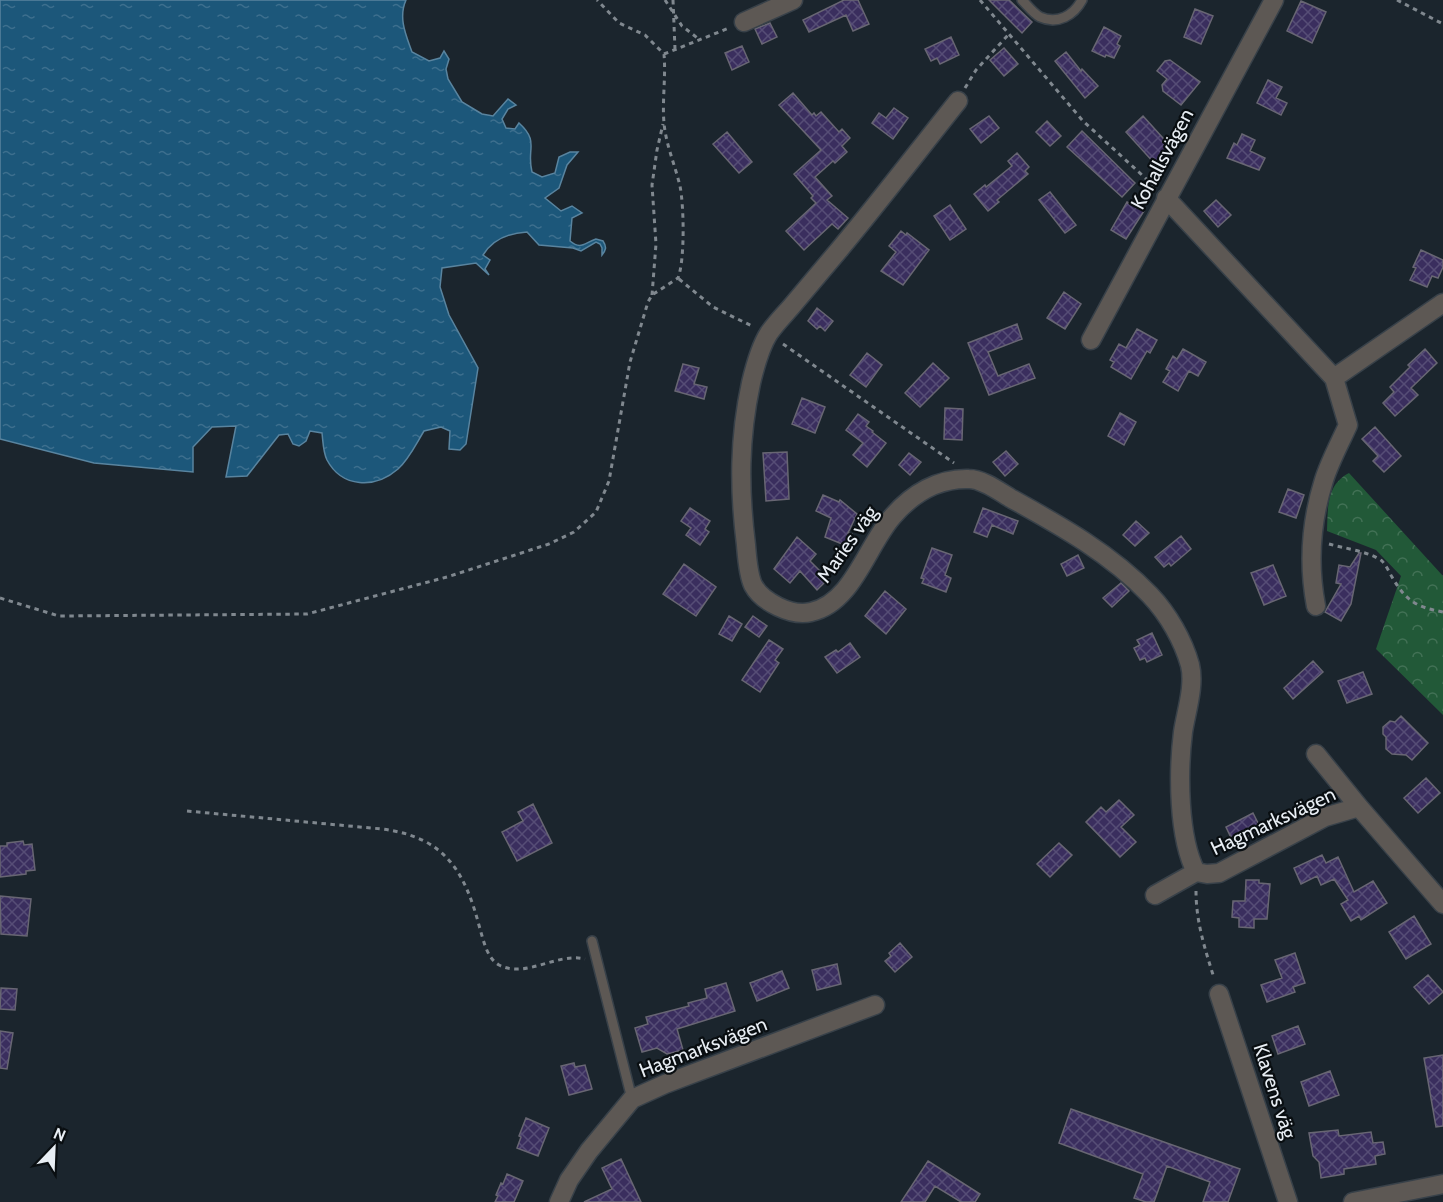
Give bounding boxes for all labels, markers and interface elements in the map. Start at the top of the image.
street label: Kohallsvägen [1125,105,1199,213]
street label: Maries väg [812,500,883,587]
street label: Hagmarksvägen [1207,782,1339,860]
street label: Hagmarksvägen [636,1012,770,1082]
street label: Klavens väg [1248,1040,1302,1142]
north arrow [24,1118,84,1178]
text: N [51,1124,69,1146]

